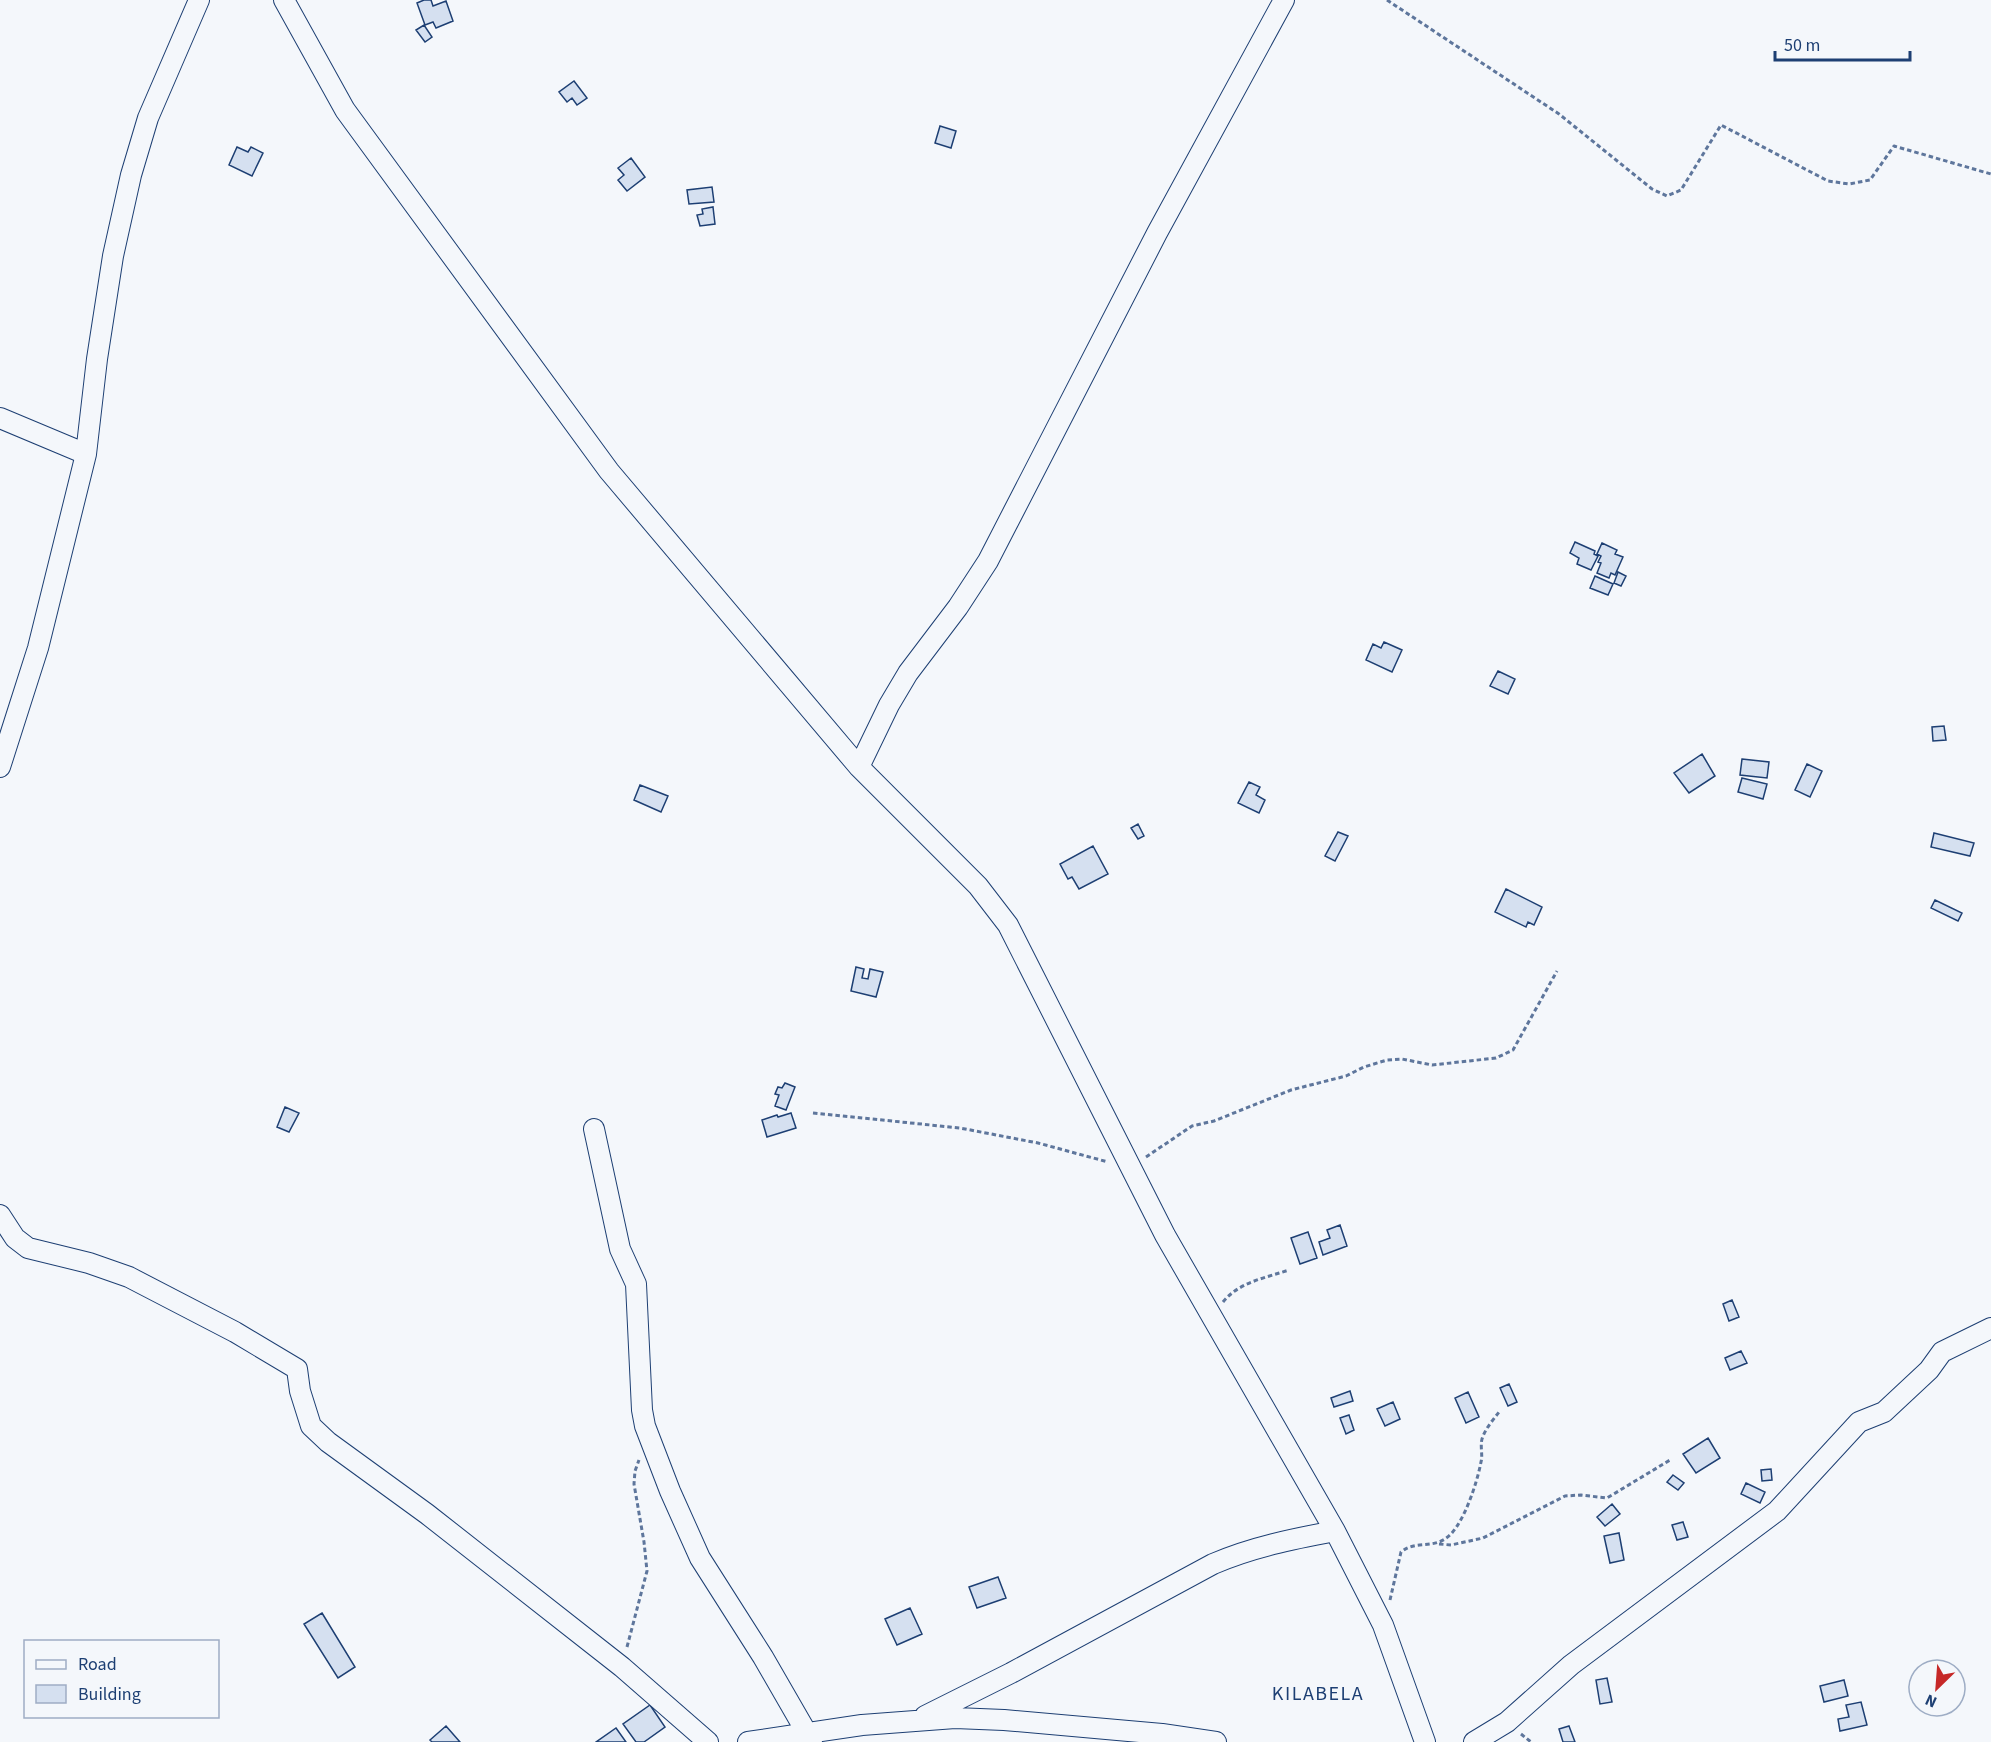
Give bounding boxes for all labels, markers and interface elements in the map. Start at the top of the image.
scale bar [1775,24,1910,62]
text: 50 m [1784,33,1820,58]
legend [24,1640,219,1718]
text: Road [78,1652,117,1677]
north arrow [1907,1658,1967,1718]
district label: KILABELA [1272,1680,1364,1708]
text: Building [78,1682,141,1707]
text: N [1922,1688,1941,1713]

